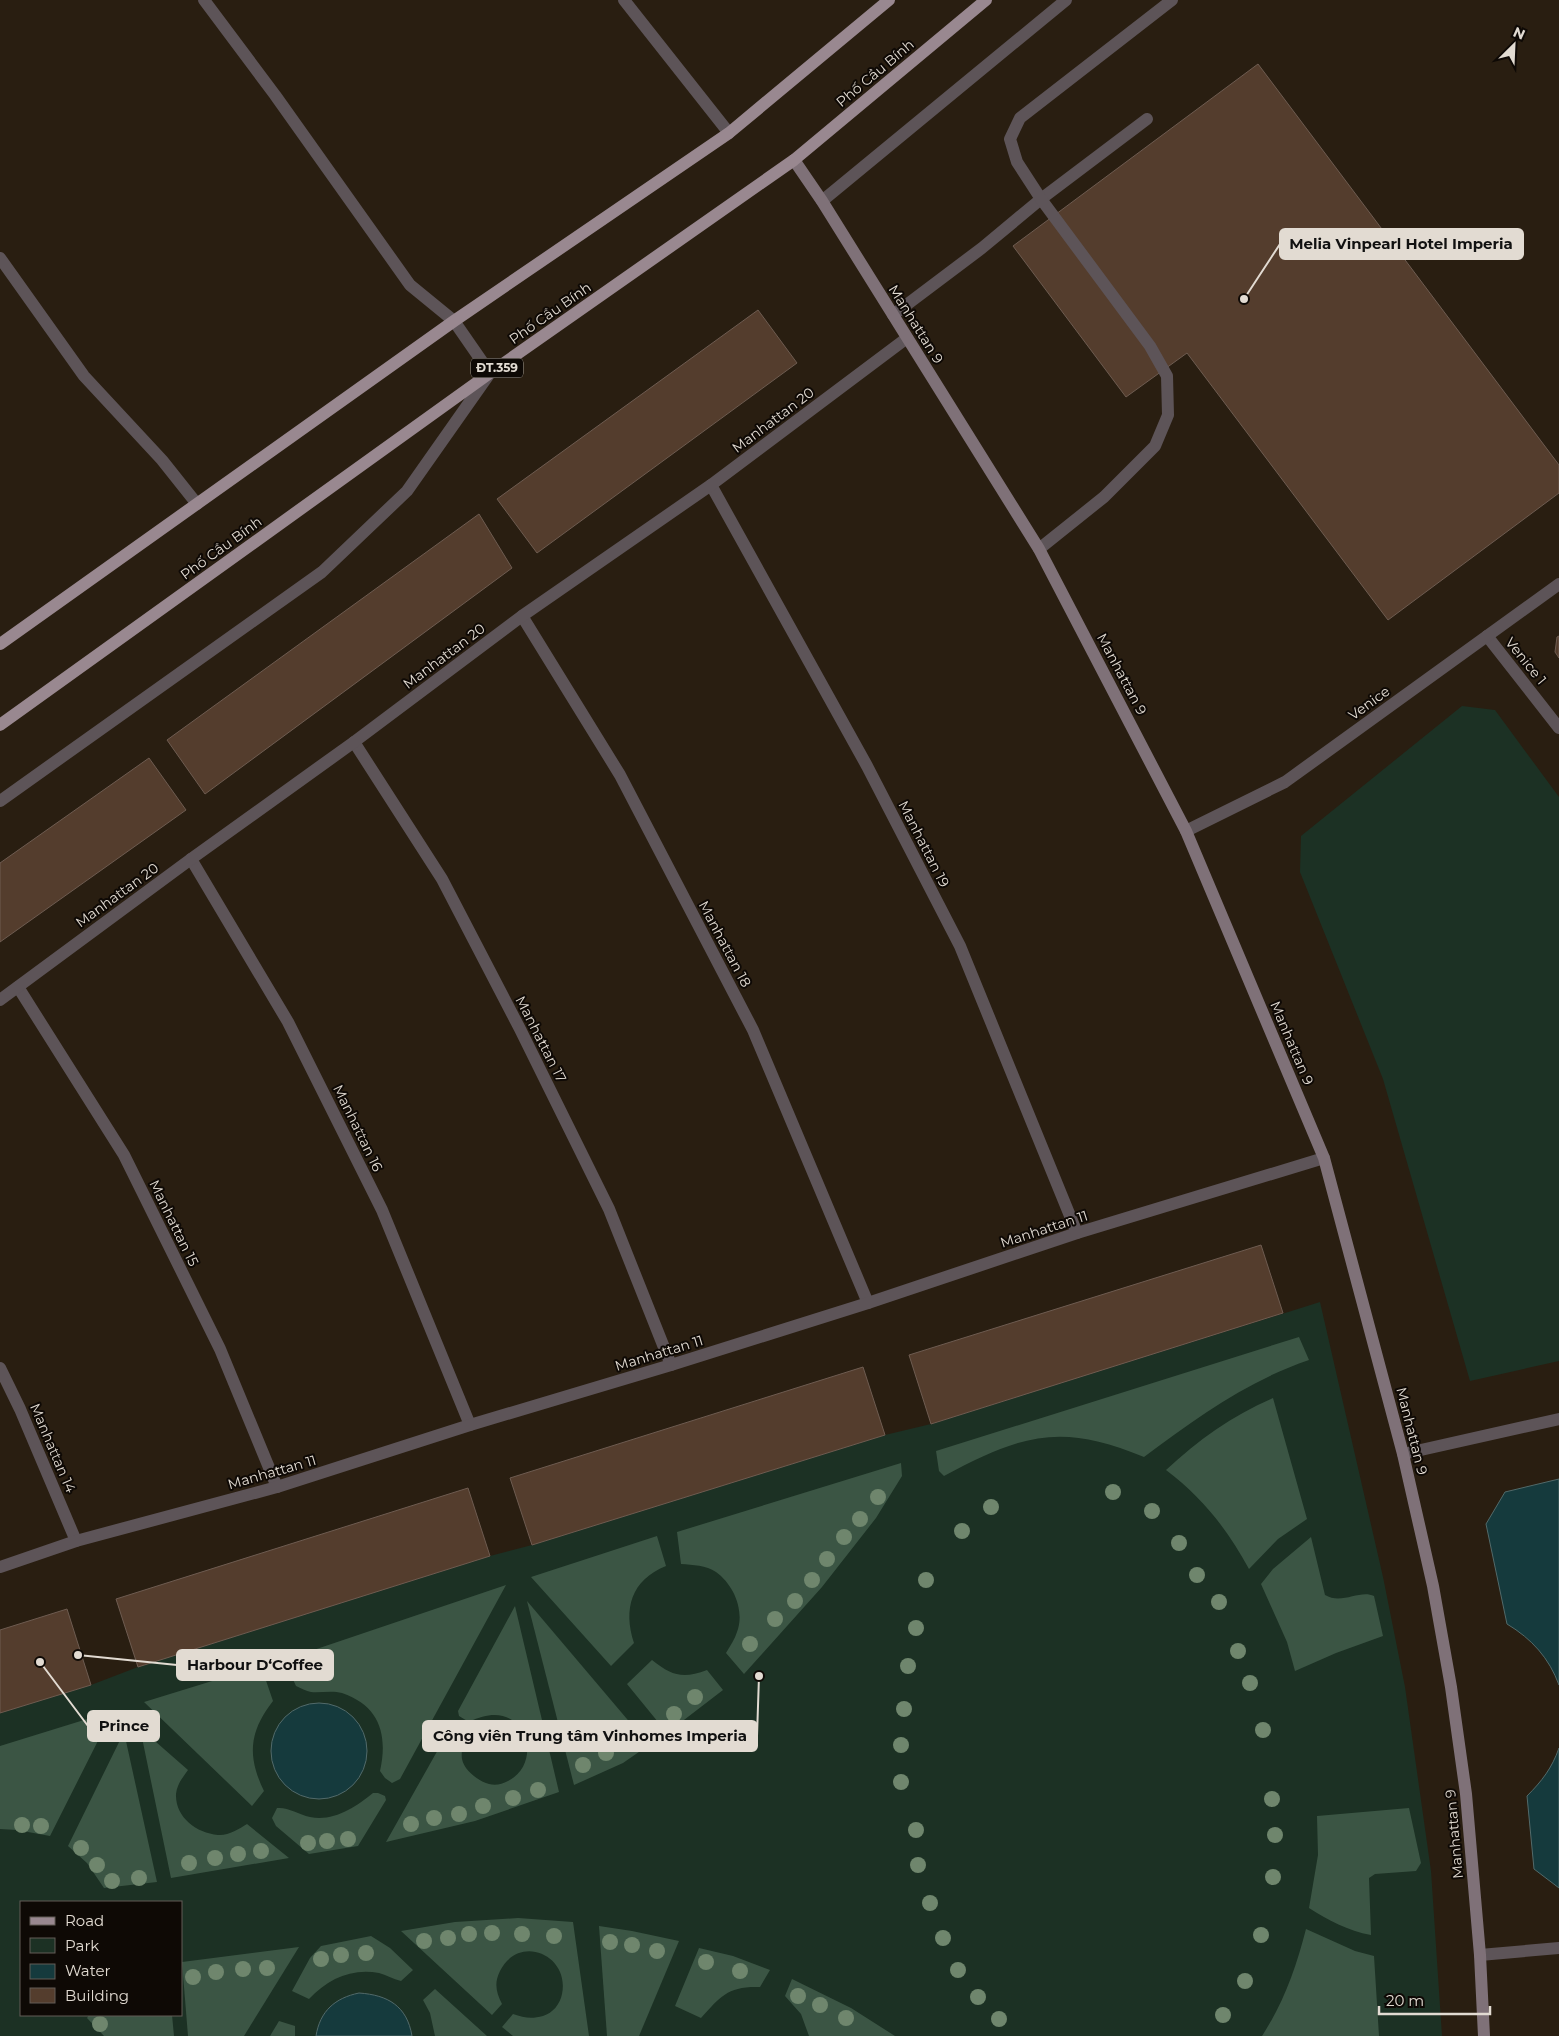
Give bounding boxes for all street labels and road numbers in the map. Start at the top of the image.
street label: Phố Cầu Bính [832,35,918,111]
street label: Phố Cầu Bính [505,278,595,348]
street label: Manhattan 9 [885,281,947,367]
road number: ĐT.359 [471,358,523,378]
street label: Manhattan 20 [728,383,818,457]
street label: Phố Cầu Bính [177,512,265,584]
street label: Manhattan 20 [399,619,489,693]
street label: Manhattan 9 [1093,630,1151,718]
street label: Venice 1 [1502,634,1550,688]
street label: Venice [1345,682,1393,724]
street label: Manhattan 19 [894,798,954,890]
street label: Manhattan 20 [72,859,162,931]
street label: Manhattan 18 [695,898,755,990]
street label: Manhattan 17 [512,993,570,1085]
street label: Manhattan 9 [1266,998,1318,1088]
street label: Manhattan 16 [329,1082,387,1175]
street label: Manhattan 15 [145,1177,203,1269]
street label: Manhattan 11 [998,1206,1090,1252]
street label: Manhattan 11 [613,1331,705,1375]
street label: Manhattan 9 [1392,1385,1432,1477]
street label: Manhattan 14 [26,1401,80,1496]
street label: Manhattan 11 [226,1451,318,1493]
street label: Manhattan 9 [1441,1789,1467,1879]

